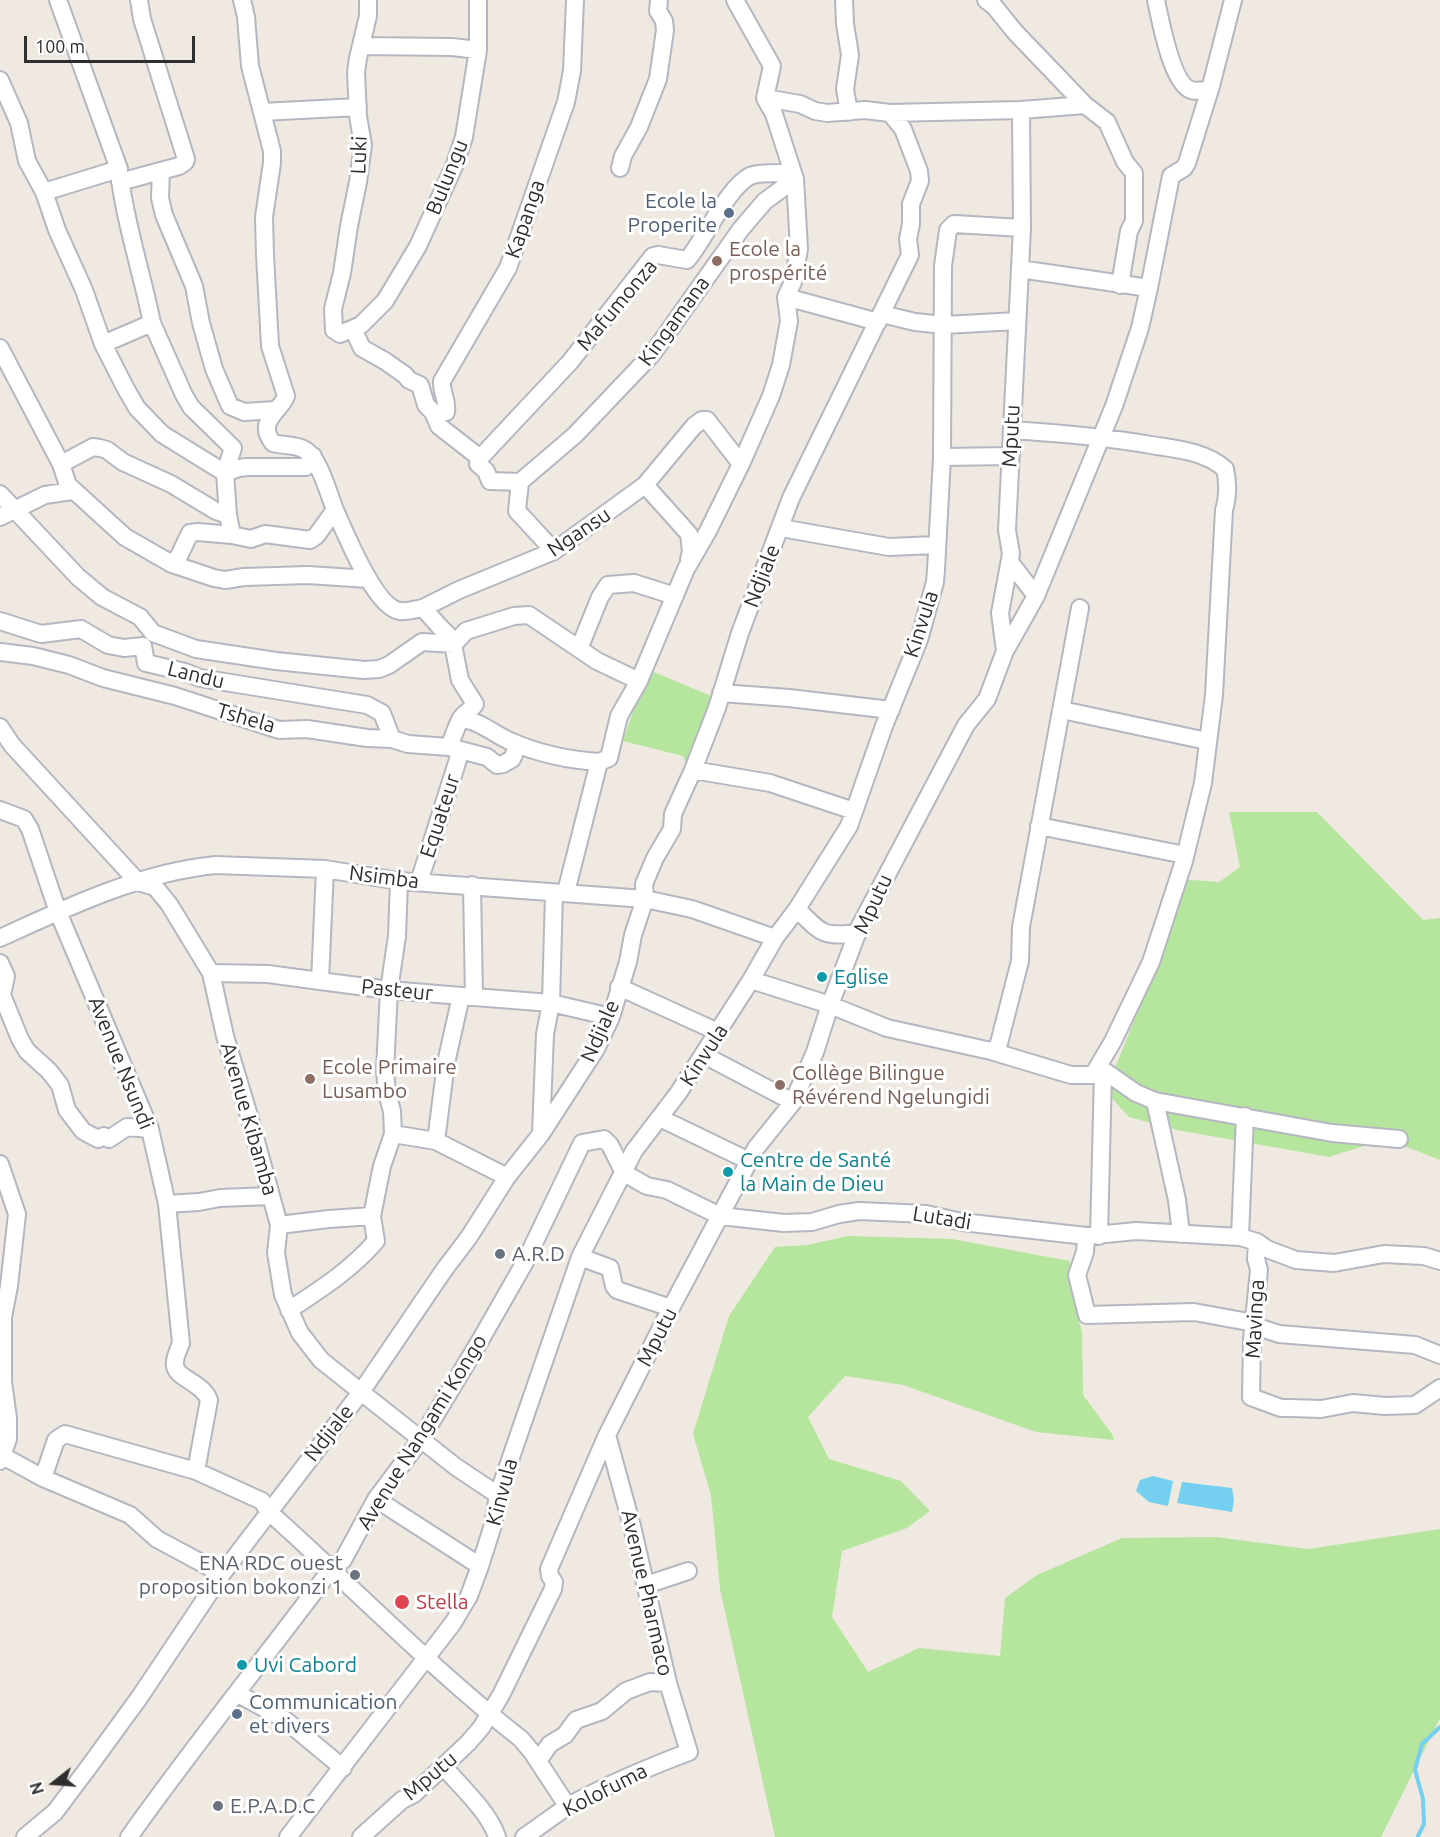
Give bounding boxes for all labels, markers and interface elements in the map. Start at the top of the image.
scale bar [27,24,198,62]
text: 100 m [35,36,85,56]
street label: Luki [346,135,372,175]
street label: Bulungu [421,136,473,218]
street label: Kapanga [500,176,550,262]
place label: Ecole la Properite [627,188,717,238]
marker: Ecole la Properite [722,206,736,220]
place label: Ecole la prospérité [729,236,827,286]
street label: Mafumonza [571,254,663,356]
marker: Ecole la prospérité [710,254,724,268]
street label: Kingamana [633,271,715,371]
street label: Mputu [997,404,1025,468]
street label: Ngansu [543,502,615,562]
street label: Ndjiale [739,541,785,611]
street label: Kinvula [898,587,944,661]
street label: Landu [165,656,227,694]
street label: Tshela [214,698,278,738]
street label: Equateur [415,771,465,861]
street label: Nsimba [348,860,420,894]
street label: Mputu [848,870,898,938]
place label: Eglise [834,964,889,990]
marker: Eglise [815,970,829,984]
street label: Pasteur [360,974,434,1006]
street label: Avenue Nsundi [83,993,159,1133]
street label: Ndjiale [575,996,625,1066]
street label: Kinvula [675,1019,733,1091]
street label: Avenue Kibamba [215,1040,283,1198]
place label: Ecole Primaire Lusambo [322,1054,457,1104]
place label: Collège Bilingue Révérend Ngelungidi [792,1060,990,1110]
marker: Ecole Primaire Lusambo [303,1072,317,1086]
marker: Collège Bilingue Révérend Ngelungidi [773,1078,787,1092]
place label: Centre de Santé la Main de Dieu [740,1147,891,1197]
marker: Centre de Santé la Main de Dieu [721,1165,735,1179]
street label: Lutadi [911,1201,973,1235]
place label: A.R.D [512,1241,565,1267]
marker: A.R.D [493,1247,507,1261]
street label: Mavinga [1240,1279,1270,1359]
street label: Mputu [632,1303,682,1371]
street label: Avenue Nangami Kongo [352,1330,492,1534]
street label: Ndjiale [299,1399,359,1467]
street label: Kinvula [481,1455,523,1529]
street label: Avenue Pharmaco [616,1507,678,1679]
place label: ENA RDC ouest proposition bokonzi 1 [139,1550,343,1600]
marker: ENA RDC ouest proposition bokonzi 1 [348,1568,362,1582]
place label: Stella [416,1589,469,1615]
marker: Stella [393,1593,411,1611]
place label: Uvi Cabord [254,1652,357,1678]
marker: Uvi Cabord [235,1658,249,1672]
place label: Communication et divers [249,1689,398,1739]
marker: Communication et divers [230,1707,244,1721]
street label: Mputu [398,1746,462,1806]
north arrow [24,1753,84,1813]
street label: Kolofuma [559,1758,651,1822]
text: N [26,1780,47,1797]
place label: E.P.A.D.C [230,1793,315,1819]
marker: E.P.A.D.C [211,1799,225,1813]

